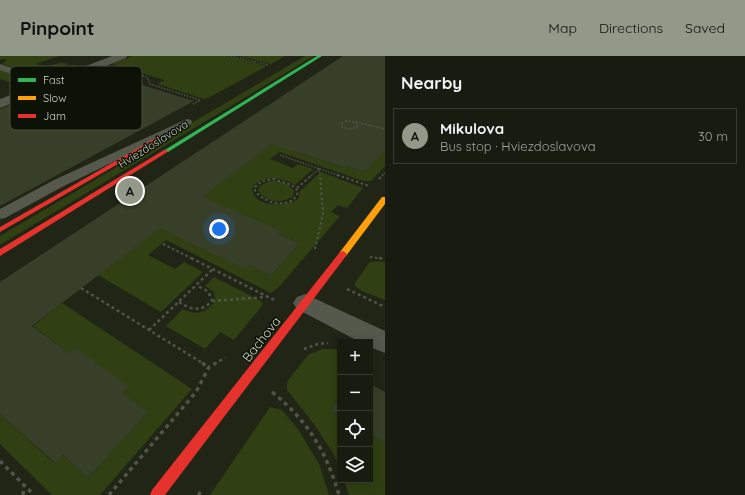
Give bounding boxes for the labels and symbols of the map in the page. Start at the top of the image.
legend [10,66,142,130]
text: Fast [43,73,65,87]
text: Slow [43,91,67,105]
text: Jam [43,109,66,123]
street label: Hviezdoslavova [115,117,191,171]
pin: A [117,176,143,206]
your location [209,219,229,239]
street label: Bachova [238,313,284,365]

